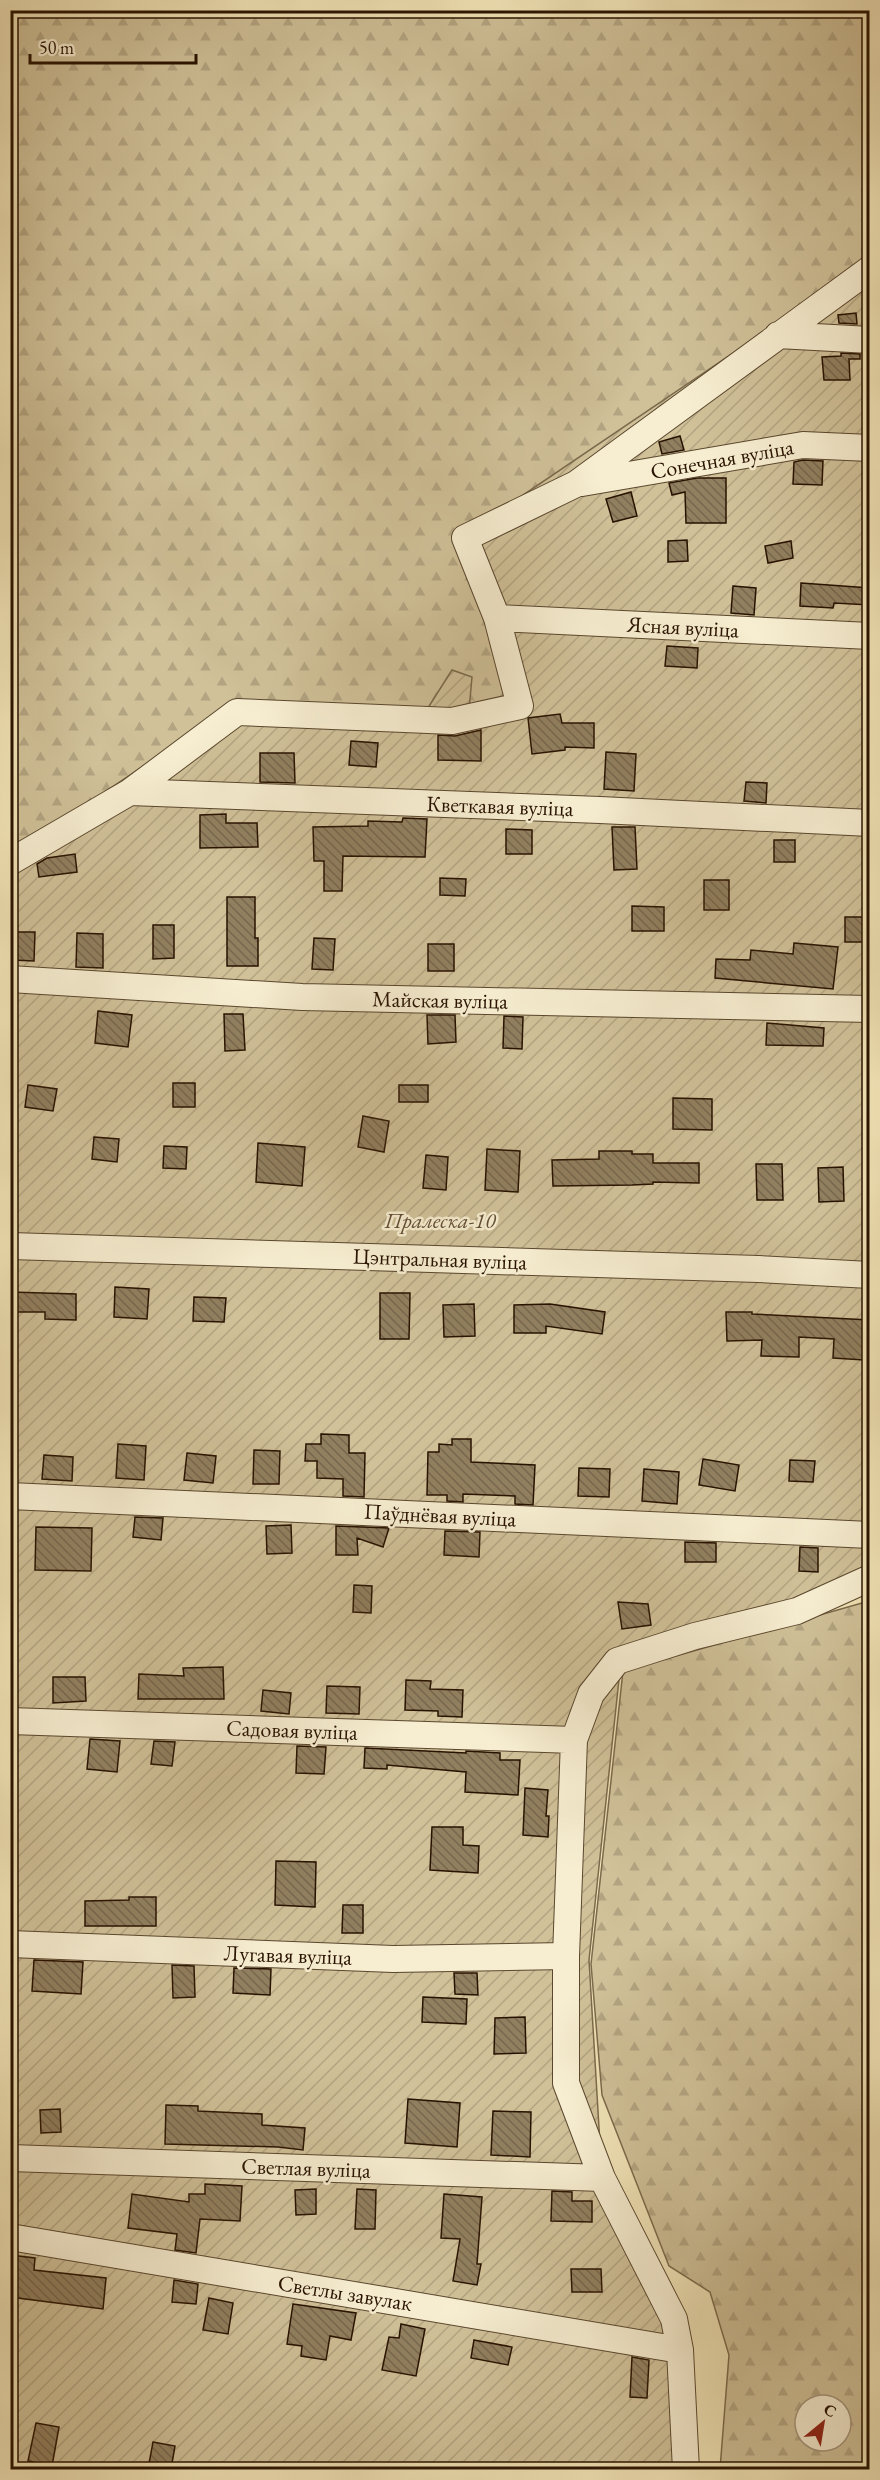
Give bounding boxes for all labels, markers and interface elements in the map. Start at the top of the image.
scale bar [30,27,196,65]
text: 50 m [39,36,74,59]
street label: Сонечная вуліца [648,432,796,486]
street label: Ясная вуліца [625,610,740,644]
street label: Кветкавая вуліца [426,789,574,823]
street label: Майская вуліца [372,984,508,1016]
park label: Пралеска-10 [383,1206,497,1235]
street label: Цэнтральная вуліца [353,1241,528,1277]
street label: Паўднёвая вуліца [363,1497,517,1533]
street label: Садовая вуліца [226,1713,359,1747]
street label: Лугавая вуліца [223,1938,353,1972]
street label: Светлая вуліца [241,2151,372,2185]
street label: Светлы завулак [276,2268,415,2318]
north arrow [793,2393,853,2453]
text: С [820,2399,840,2422]

